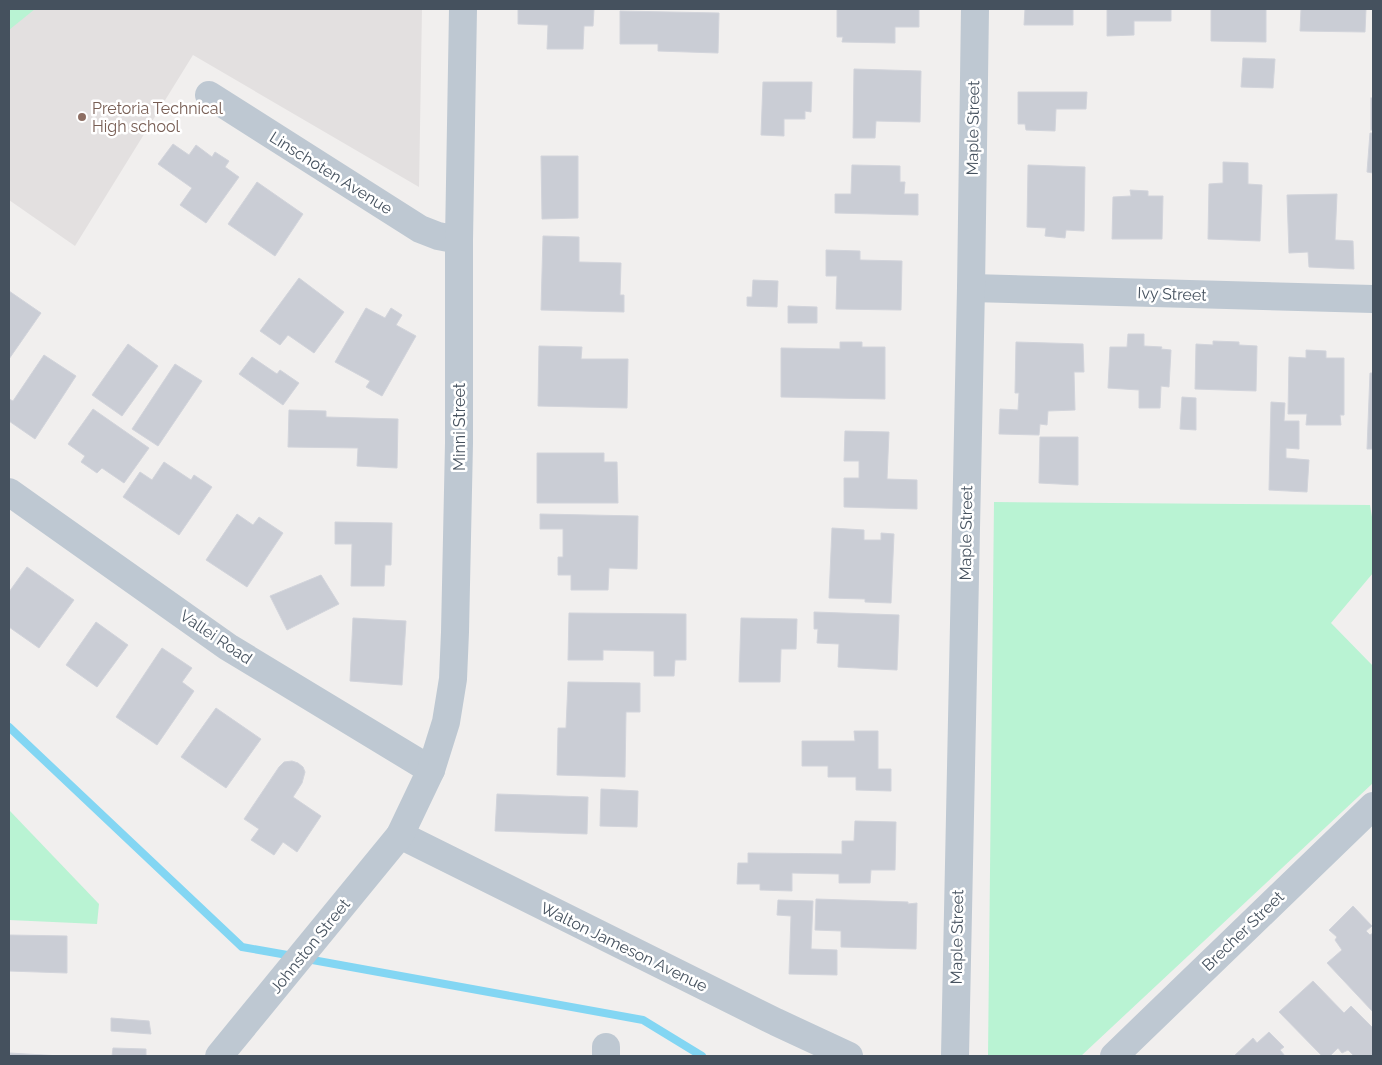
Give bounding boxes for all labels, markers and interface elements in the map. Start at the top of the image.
street label: Maple Street [963,80,983,176]
place label: Pretoria Technical High school [92,99,224,136]
marker: Pretoria Technical High school [76,111,88,123]
street label: Linschoten Avenue [266,128,396,218]
street label: Ivy Street [1137,283,1208,305]
street label: Minni Street [450,382,469,471]
street label: Maple Street [956,485,976,581]
street label: Vallei Road [176,606,256,668]
street label: Brecher Street [1198,887,1288,975]
street label: Maple Street [947,889,967,985]
street label: Johnston Street [266,894,354,997]
street label: Walton Jameson Avenue [537,898,711,996]

